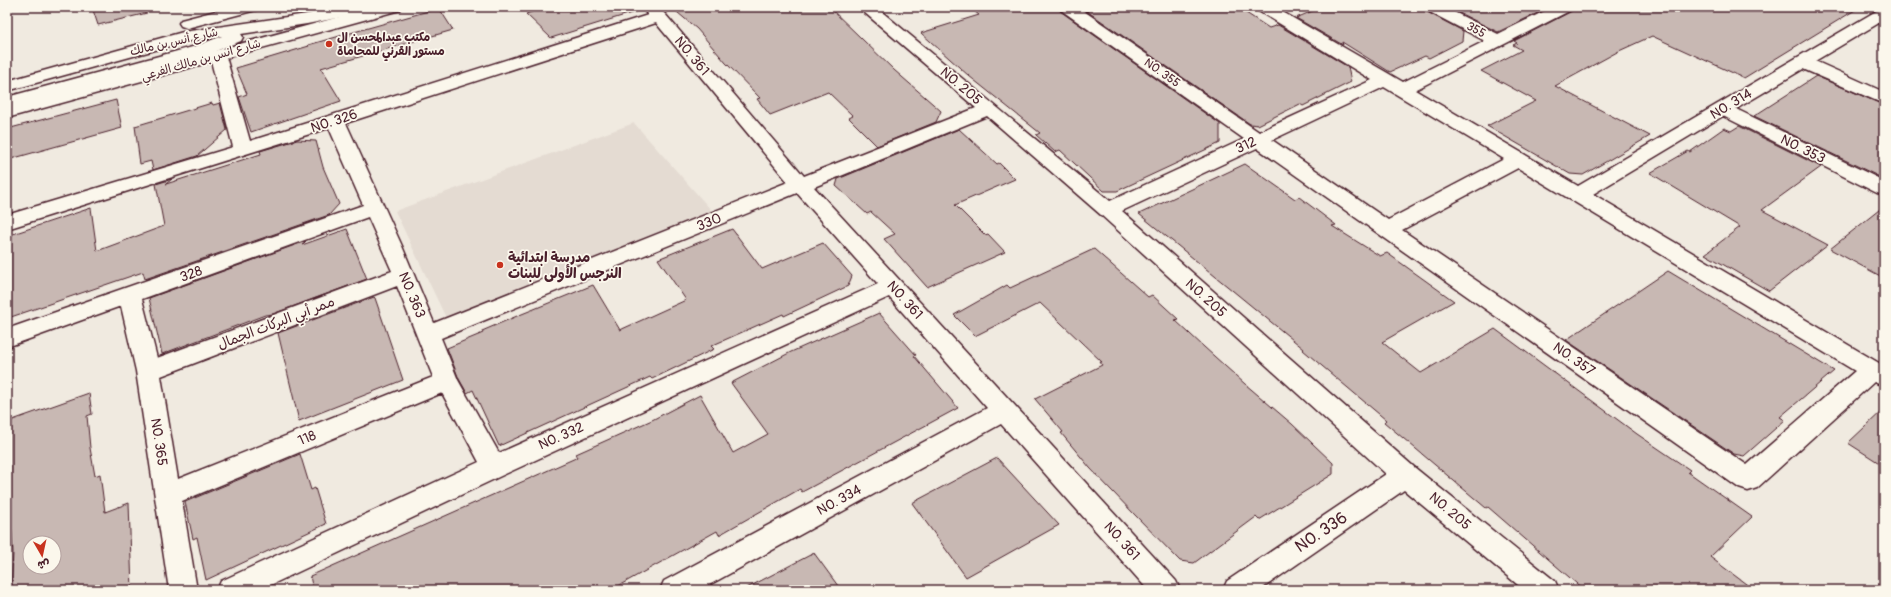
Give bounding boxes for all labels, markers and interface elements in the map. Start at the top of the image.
street label: 355 [1464,19,1488,41]
street label: شارع أنس بن مالك [129,25,220,60]
place label: مكتب عبدالمحسن ال مستور القرني للمحاماة [337,30,445,62]
street label: NO. 361 [671,33,713,79]
street label: شارع انس بن مالك الفرعي [140,36,263,87]
marker: مكتب عبدالمحسن ال مستور القرني للمحاماة [324,39,334,49]
street label: NO. 355 [1141,55,1183,91]
street label: NO. 205 [937,64,985,108]
street label: NO. 314 [1707,85,1755,123]
street label: NO. 326 [308,105,360,137]
street label: NO. 353 [1778,131,1828,167]
street label: 312 [1233,133,1259,157]
street label: 330 [694,209,724,235]
place label: مدرسة ابتدائية النرجس الأولى للبنات [508,249,622,283]
marker: مدرسة ابتدائية النرجس الأولى للبنات [495,260,505,270]
street label: 328 [177,262,205,286]
street label: NO. 363 [395,269,429,321]
street label: NO. 205 [1182,275,1230,321]
street label: NO. 361 [883,277,927,323]
street label: ممر أبي البركات الجمال [215,293,338,357]
street label: NO. 357 [1550,338,1599,380]
street label: NO. 365 [147,417,171,467]
street label: NO. 332 [536,418,586,454]
street label: 118 [295,427,319,449]
street label: NO. 334 [814,481,864,519]
street label: NO. 205 [1426,489,1474,533]
street label: NO. 336 [1291,507,1351,557]
street label: NO. 361 [1100,518,1144,564]
north arrow [22,535,62,575]
text: ش [36,557,50,572]

